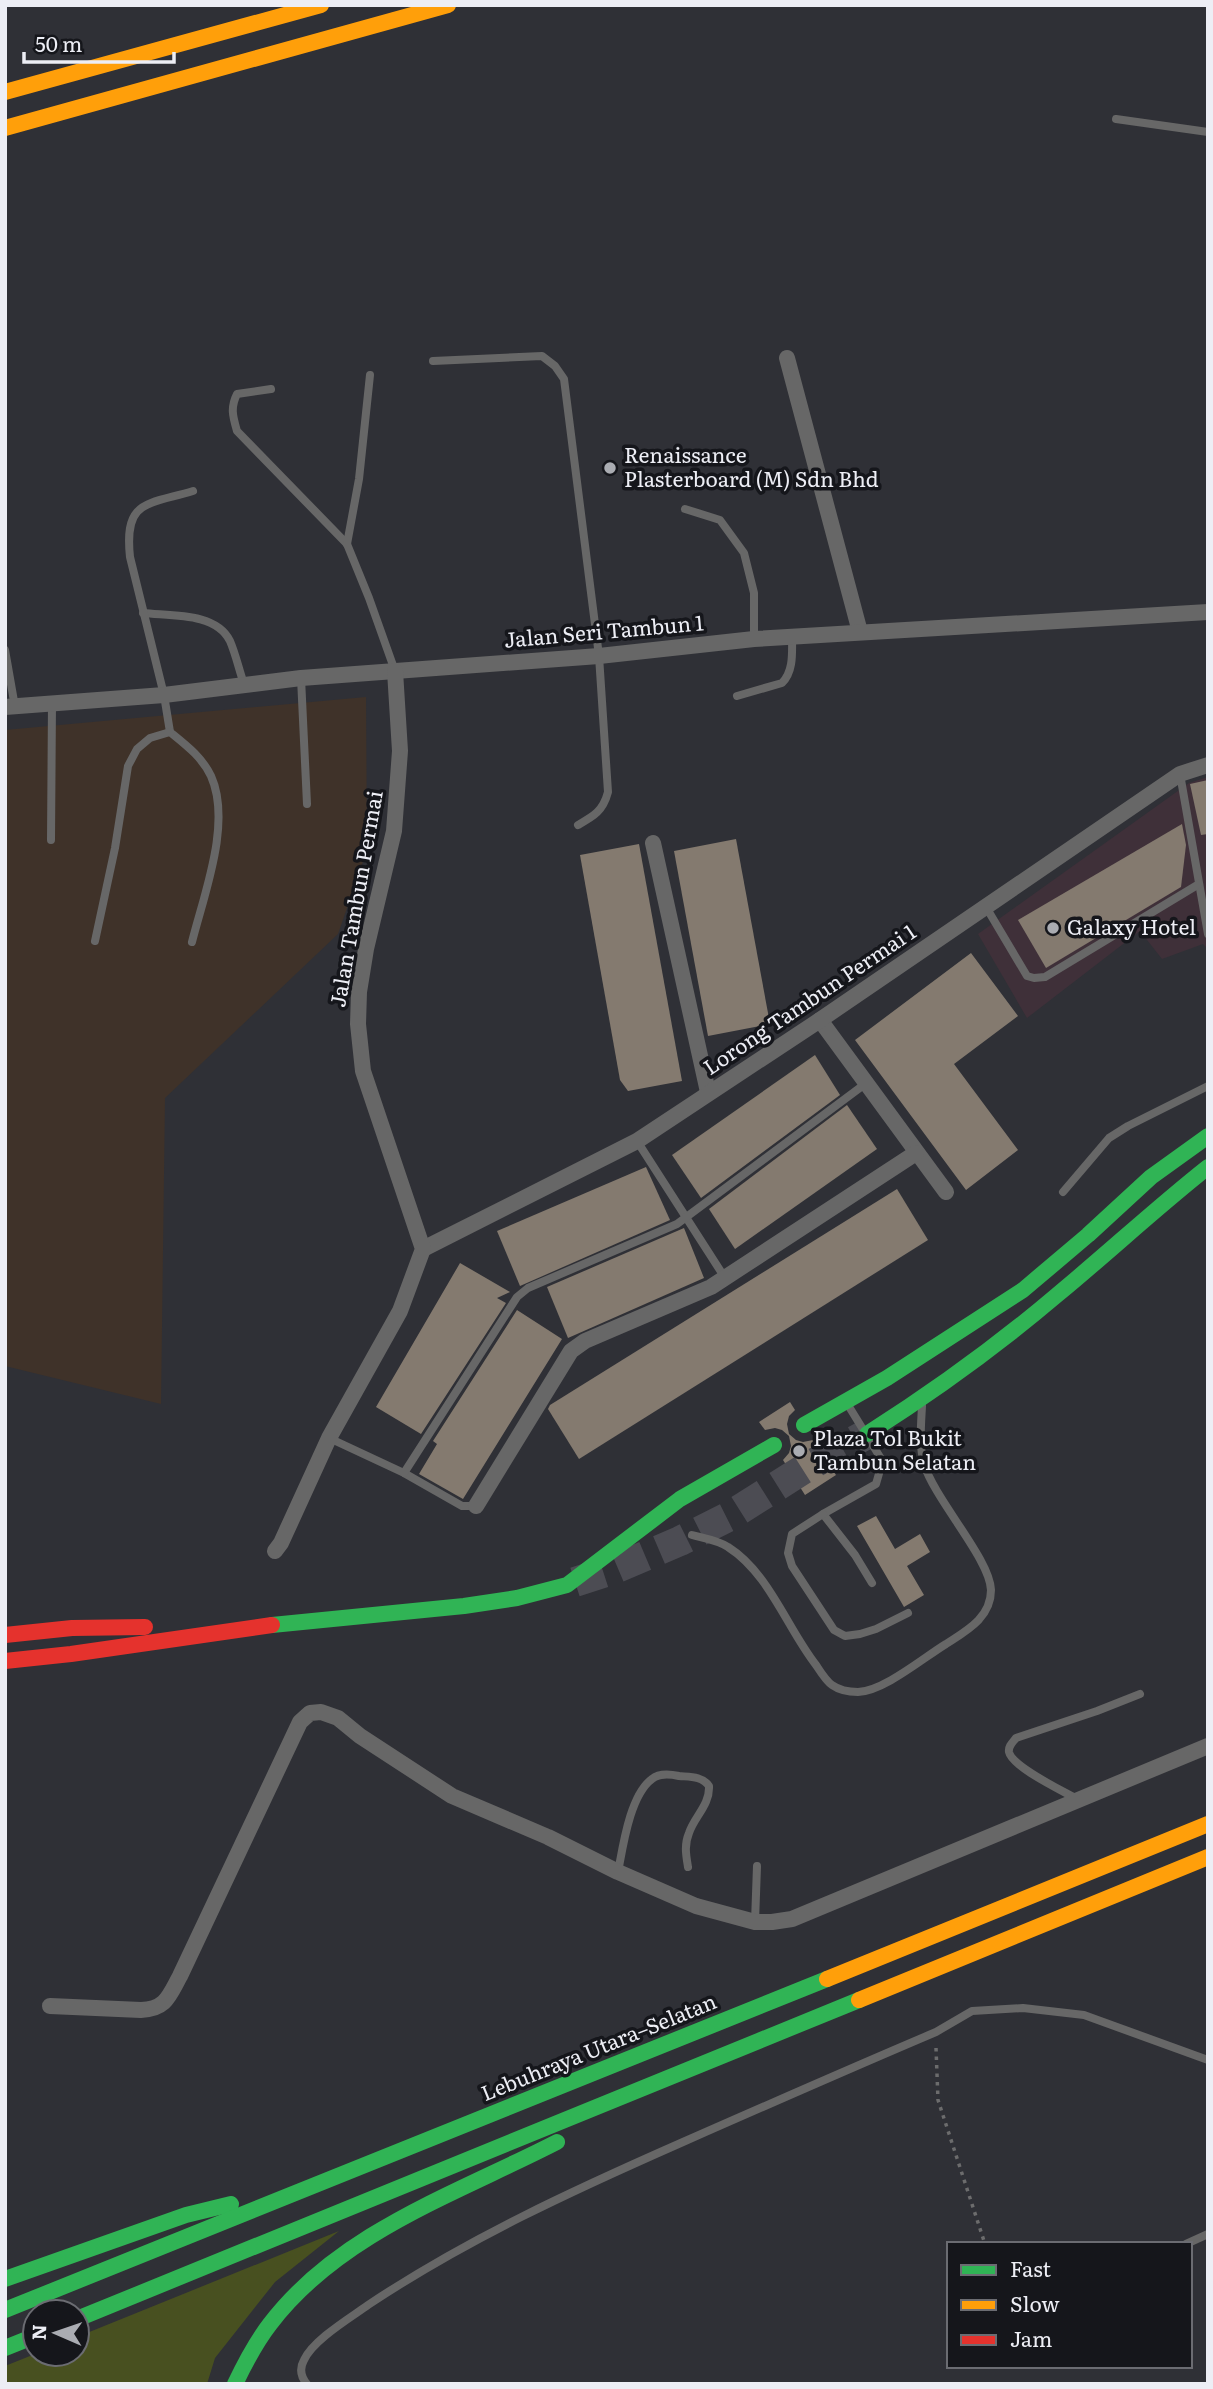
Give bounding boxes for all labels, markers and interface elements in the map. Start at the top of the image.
scale bar [24,21,175,65]
text: 50 m [35,27,82,58]
place label: Renaissance Plasterboard (M) Sdn Bhd [624,438,879,493]
marker: Renaissance Plasterboard (M) Sdn Bhd [602,460,618,476]
street label: Jalan Seri Tambun 1 [503,605,705,654]
street label: Jalan Tambun Permai [320,788,389,1009]
place label: Galaxy Hotel [1067,910,1196,941]
street label: Lorong Tambun Permai 1 [696,915,922,1081]
marker: Galaxy Hotel [1045,920,1061,936]
place label: Plaza Tol Bukit Tambun Selatan [813,1421,976,1476]
marker: Plaza Tol Bukit Tambun Selatan [791,1443,807,1459]
street label: Lebuhraya Utara–Selatan [476,1984,721,2107]
legend [947,2242,1192,2368]
text: Fast [1010,2252,1051,2283]
text: Slow [1010,2287,1060,2318]
north arrow [21,2298,91,2368]
text: Jam [1010,2322,1052,2353]
text: N [24,2324,52,2341]

